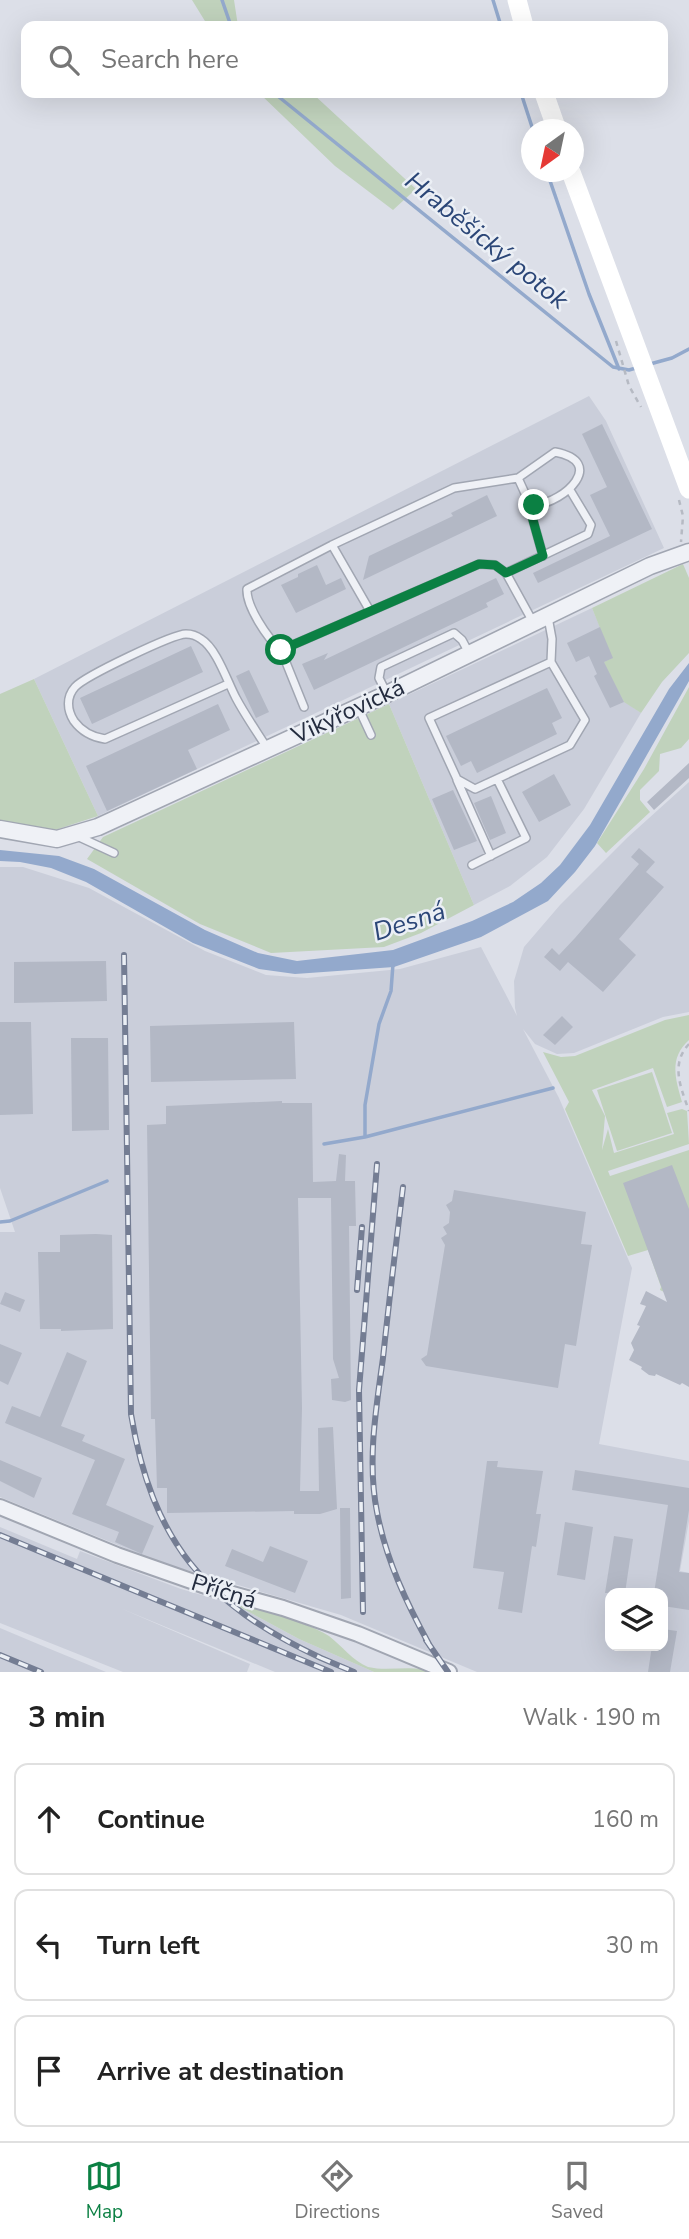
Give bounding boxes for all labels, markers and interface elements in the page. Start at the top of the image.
search box [21,21,668,98]
icon: search [45,41,83,79]
text: Search here [101,42,239,77]
north arrow [521,119,584,182]
water label: Hraběšický potok [398,164,577,318]
route end [518,489,549,520]
route start [265,634,296,665]
street label: Vikýřovická [285,671,410,752]
water label: Desná [368,893,450,950]
street label: Příčná [187,1566,261,1616]
map controls [605,1588,668,1651]
button: layers [605,1588,668,1651]
text: 3 min [28,1697,106,1738]
text: Walk · 190 m [522,1702,661,1733]
icon: ahead [30,1800,68,1838]
text: Continue [97,1802,205,1837]
text: 160 m [592,1804,659,1835]
icon: left [30,1926,68,1964]
text: Turn left [97,1928,200,1963]
text: 30 m [606,1930,659,1961]
icon: arrive [30,2052,68,2090]
text: Arrive at destination [97,2054,344,2089]
tab: Map [85,2157,123,2225]
tab: Directions [294,2157,380,2225]
tab: Saved [551,2157,604,2225]

